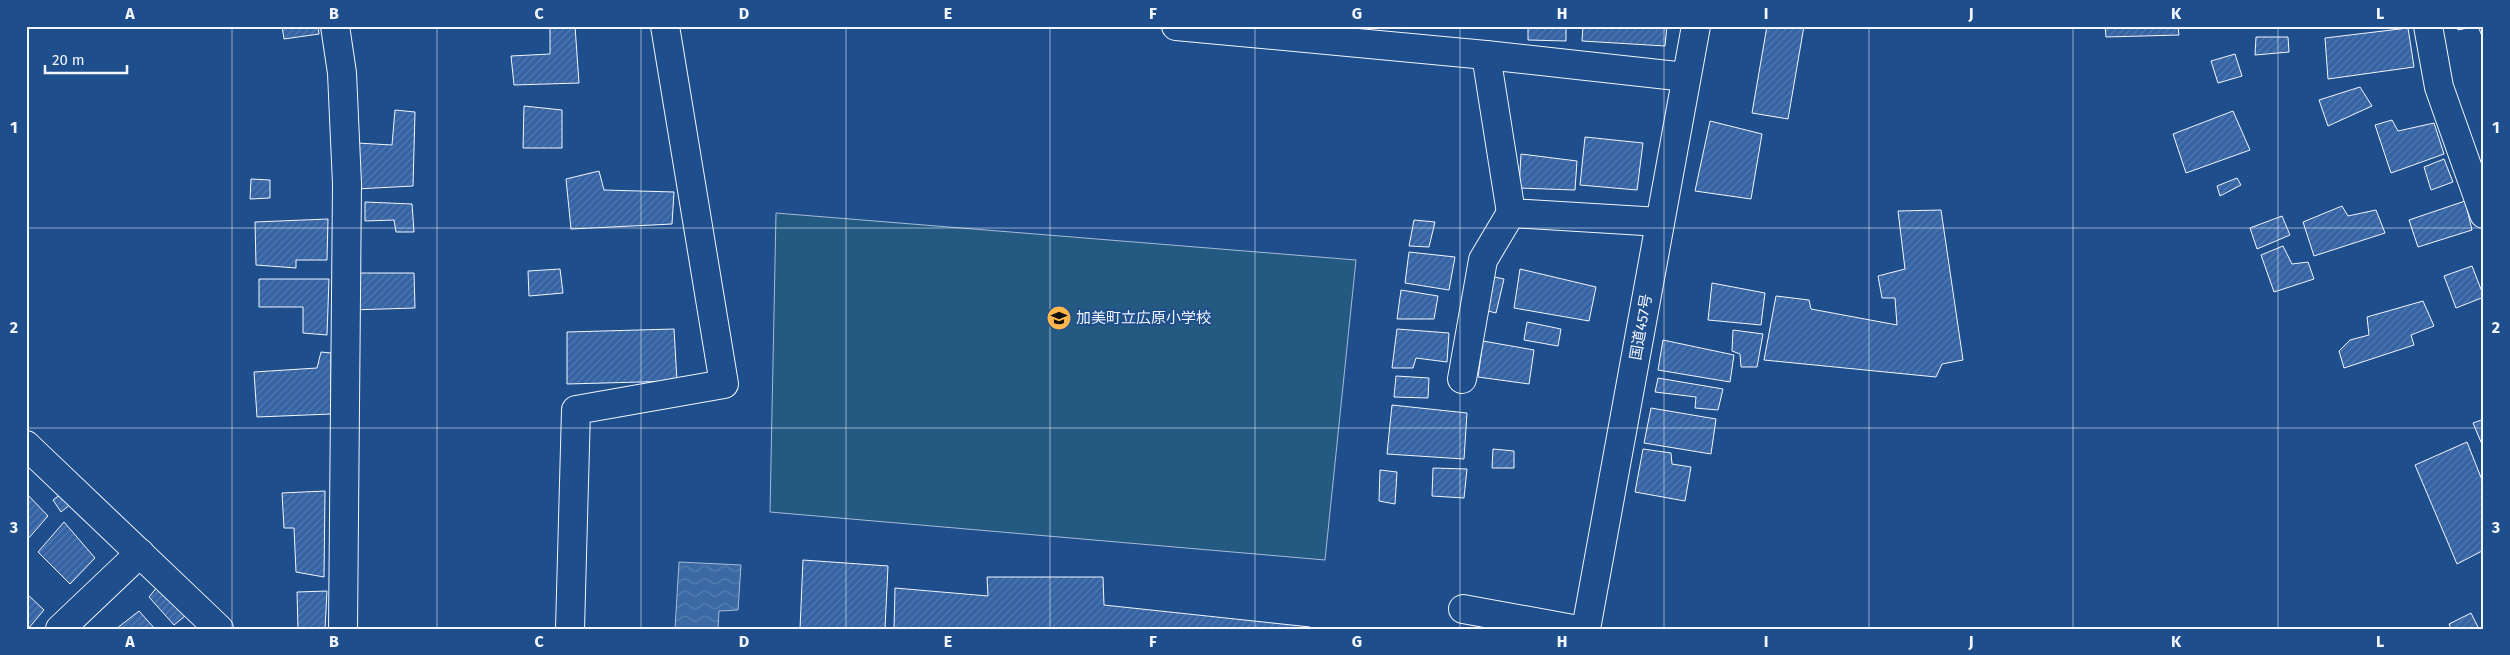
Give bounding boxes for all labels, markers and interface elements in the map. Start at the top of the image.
text: A [124,4,135,23]
text: B [329,4,339,23]
text: C [534,4,544,23]
text: D [739,4,749,23]
text: E [944,4,952,23]
text: F [1149,4,1157,23]
text: G [1352,4,1362,23]
text: H [1557,4,1567,23]
text: I [1764,4,1768,23]
text: J [1967,4,1974,23]
text: K [2171,4,2182,23]
text: L [2376,4,2384,23]
scale bar [45,42,128,74]
text: 20 m [52,51,85,69]
text: 1 [10,118,18,137]
text: 1 [2492,118,2500,137]
street label: 国道457号 [1626,293,1656,361]
school or university icon: 加美町立広原小学校 [1046,305,1072,331]
place label: 加美町立広原小学校 [1076,309,1211,327]
text: 2 [10,318,18,337]
text: 2 [2492,318,2500,337]
text: 3 [9,518,18,537]
text: 3 [2491,518,2500,537]
text: A [124,632,135,651]
text: B [329,632,339,651]
text: C [534,632,544,651]
text: D [739,632,749,651]
text: E [944,632,952,651]
text: F [1149,632,1157,651]
text: G [1352,632,1362,651]
text: H [1557,632,1567,651]
text: I [1764,632,1768,651]
text: J [1967,632,1974,651]
text: K [2171,632,2182,651]
text: L [2376,632,2384,651]

